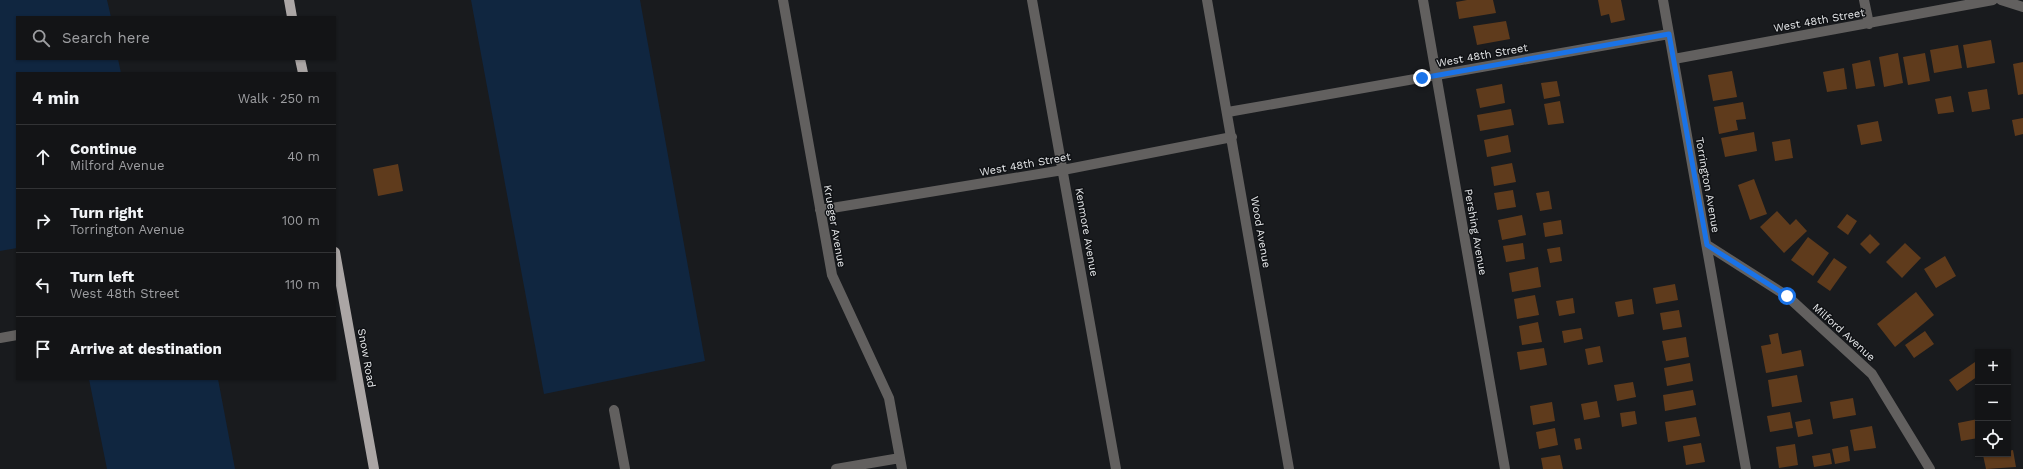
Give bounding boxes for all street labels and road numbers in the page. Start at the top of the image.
street label: West 48th Street [1772,6,1866,35]
street label: West 48th Street [1435,41,1529,70]
street label: Torrington Avenue [1693,136,1722,234]
street label: West 48th Street [978,150,1072,179]
street label: Krueger Avenue [821,184,848,268]
street label: Kenmore Avenue [1072,187,1101,277]
street label: Pershing Avenue [1461,188,1490,276]
street label: Wood Avenue [1248,195,1273,269]
street label: Milford Avenue [1810,301,1878,364]
street label: Snow Road [355,328,378,389]

